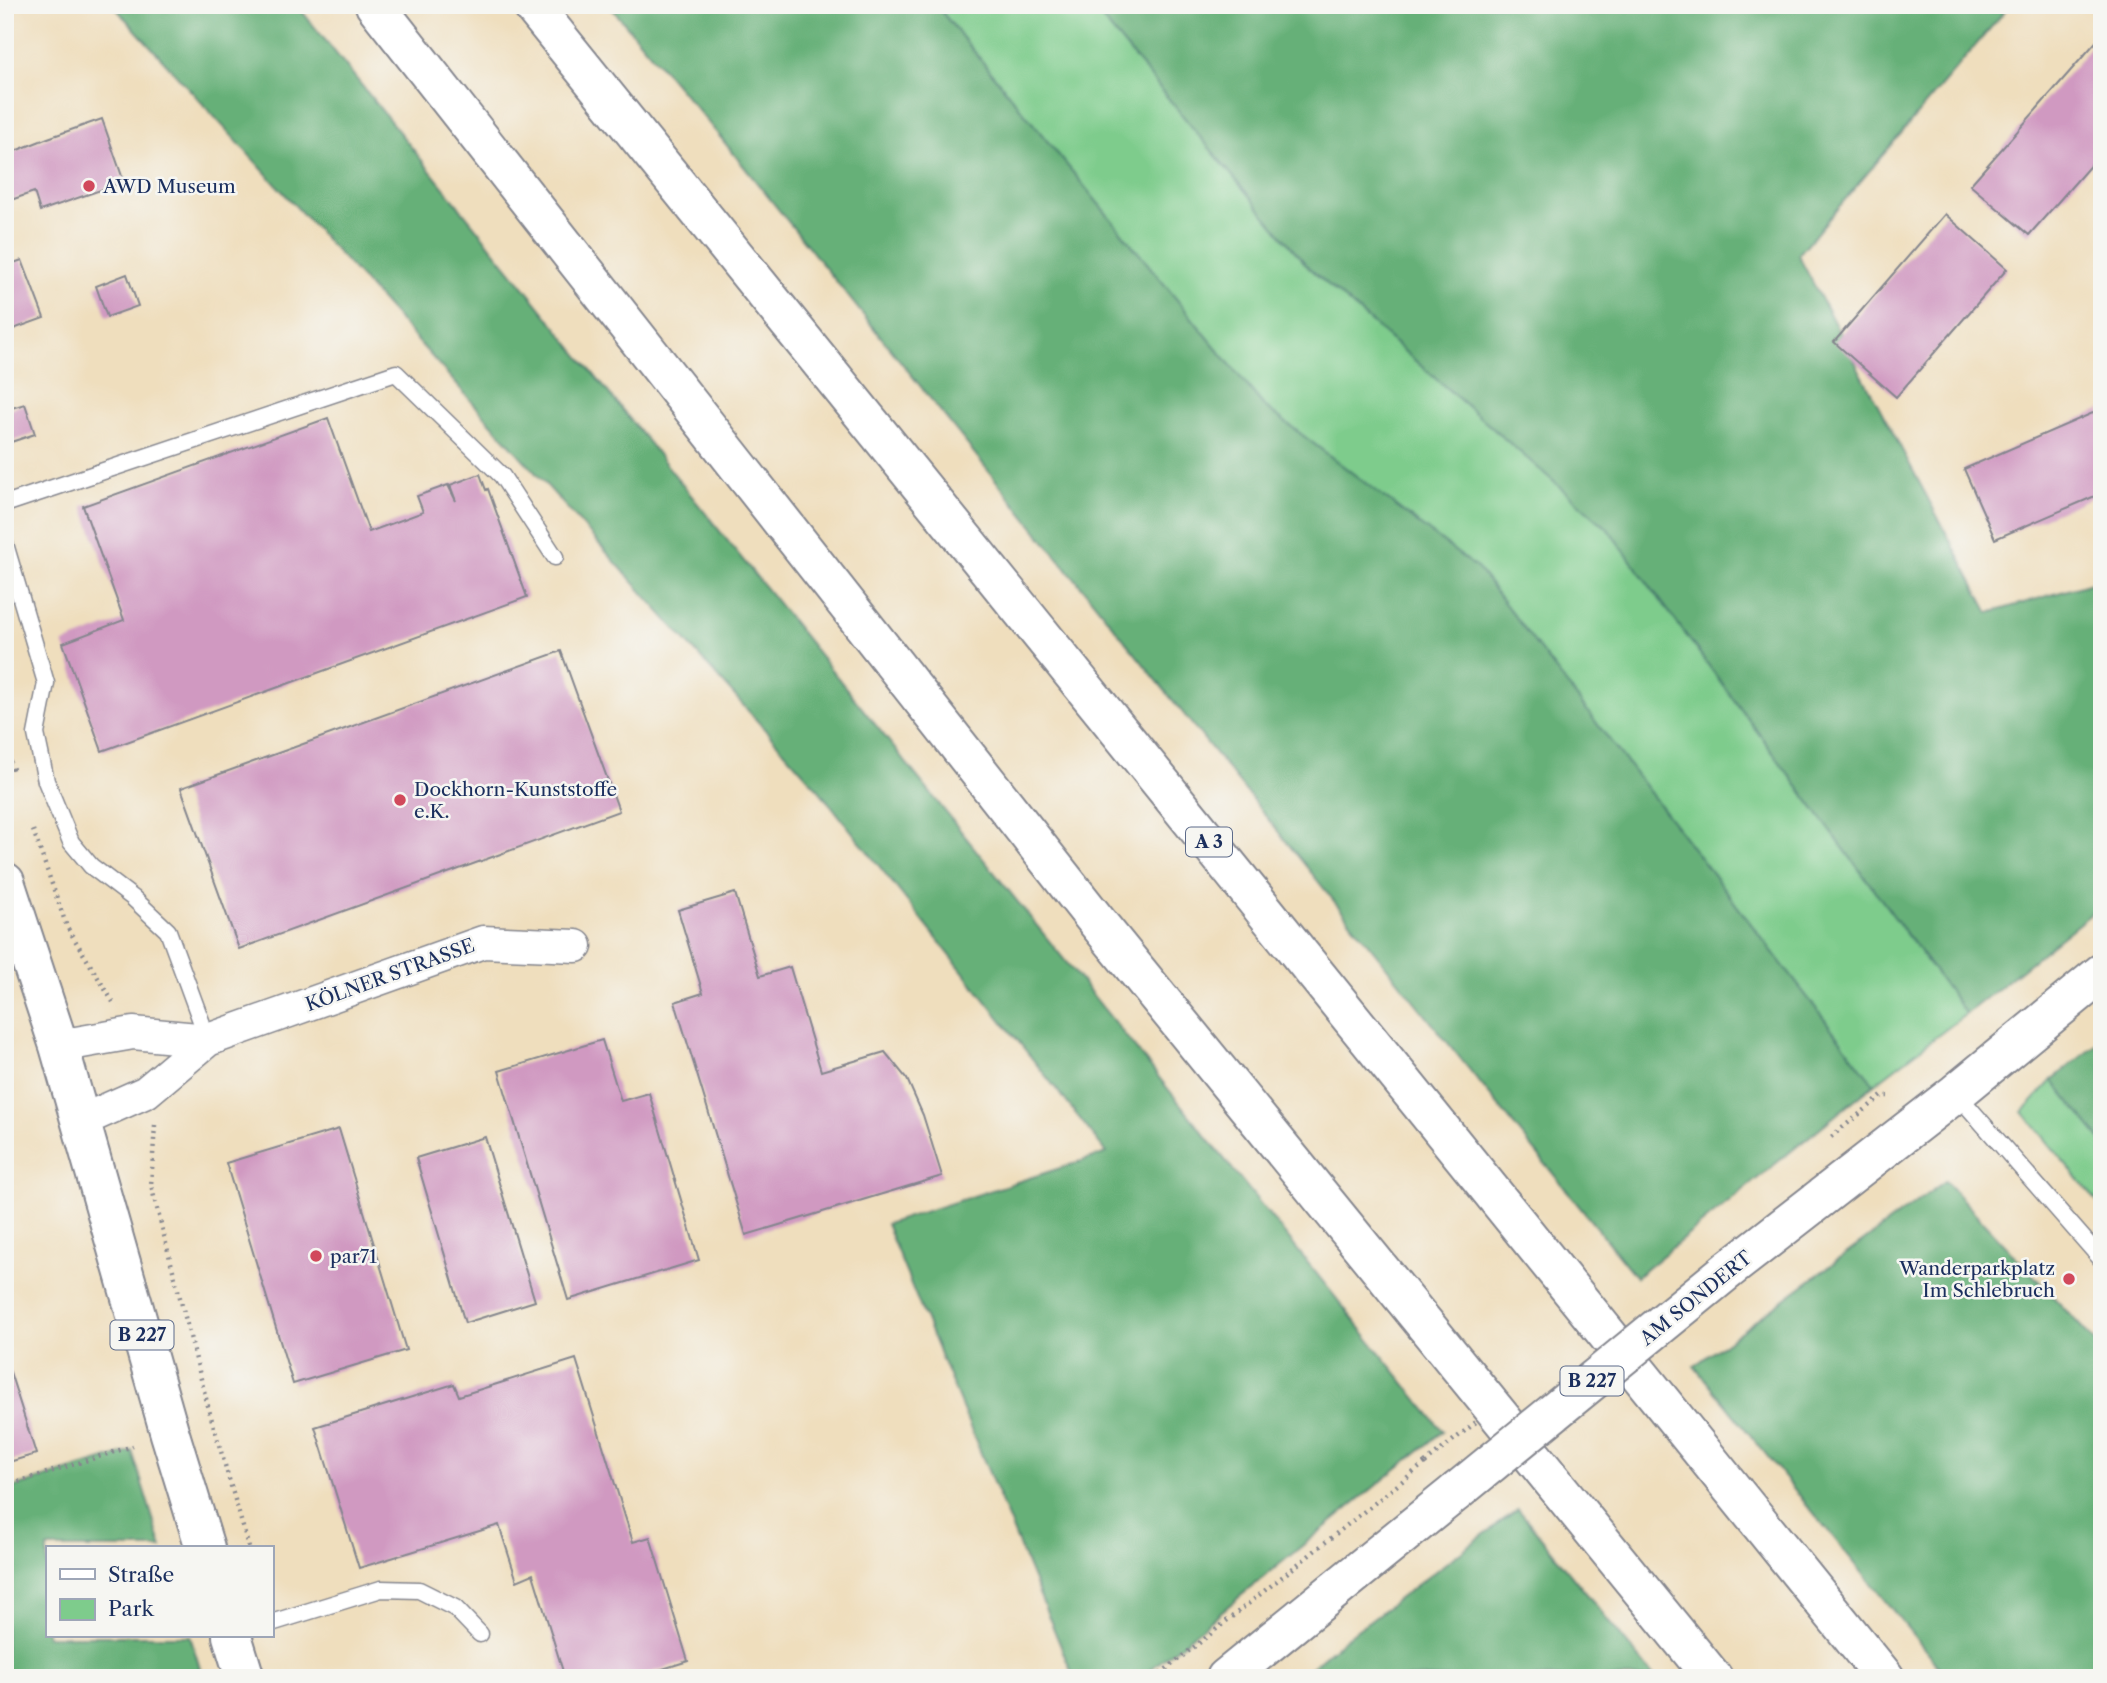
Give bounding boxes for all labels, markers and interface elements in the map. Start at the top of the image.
place label: AWD Museum [102,175,236,198]
marker: AWD Museum [81,178,97,194]
place label: Dockhorn-Kunststoffe e.K. [414,778,617,823]
marker: Dockhorn-Kunststoffe e.K. [392,792,408,808]
road number: A 3 [1186,828,1232,856]
street label: KÖLNER STRASSE [302,934,478,1016]
place label: par71 [330,1245,377,1268]
street label: AM SONDERT [1635,1245,1757,1351]
marker: par71 [308,1248,324,1264]
place label: Wanderparkplatz Im Schlebruch [1898,1257,2055,1302]
marker: Wanderparkplatz Im Schlebruch [2061,1271,2077,1287]
road number: B 227 [110,1320,174,1350]
road number: B 227 [1560,1366,1624,1396]
legend [46,1546,273,1638]
text: Straße [108,1562,174,1587]
text: Park [108,1596,154,1621]

